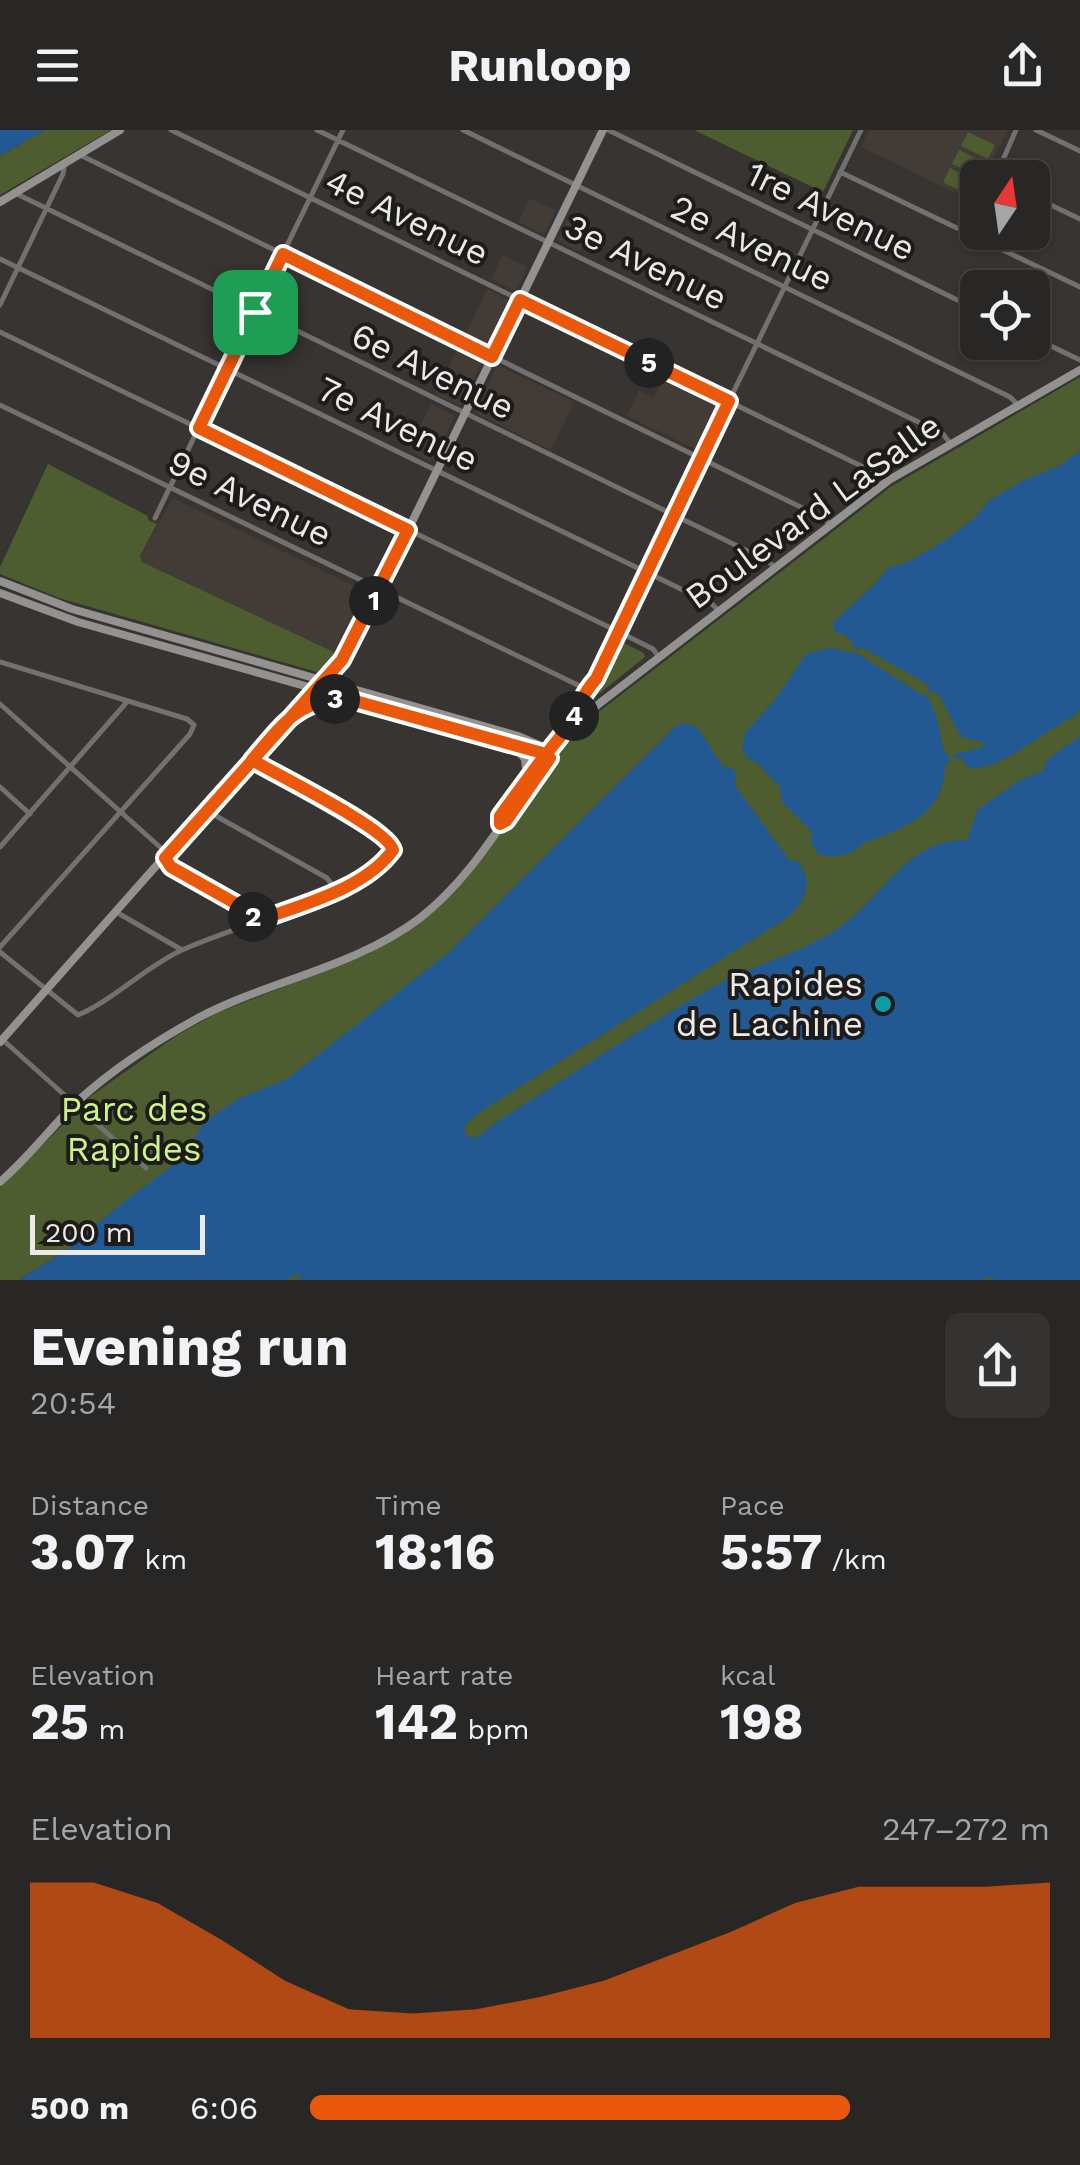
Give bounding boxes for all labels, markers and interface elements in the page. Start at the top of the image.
icon: menu [30,38,85,93]
icon: share [995,38,1050,93]
text: Runloop [448,39,632,92]
street label: 1re Avenue [740,152,922,270]
street label: 4e Avenue [319,160,495,274]
north arrow [960,160,1050,250]
map controls [960,160,1050,360]
street label: 2e Avenue [664,186,840,300]
street label: 3e Avenue [558,205,734,319]
pin [213,270,298,355]
button: locate [960,270,1050,360]
icon: arrive [228,285,283,340]
street label: 6e Avenue [345,314,521,428]
pin: 5 [624,338,674,388]
text: 5 [641,346,657,379]
street label: 7e Avenue [311,367,485,481]
street label: Boulevard LaSalle [677,404,949,618]
street label: 9e Avenue [162,441,338,555]
pin: 1 [349,576,399,626]
text: 1 [368,584,380,617]
pin: 3 [310,674,360,724]
text: 3 [327,682,343,715]
pin: 4 [549,691,599,741]
text: 4 [565,699,583,732]
pin: 2 [228,892,278,942]
text: 2 [245,900,261,933]
place label: Rapides de Lachine [676,963,863,1045]
marker: Rapides de Lachine [872,993,894,1015]
park label: Parc des Rapides [60,1088,208,1170]
scale bar [30,1210,205,1254]
text: 200 m [45,1216,132,1249]
button: share [945,1313,1050,1418]
text: Evening run [30,1314,349,1378]
text: 20:54 [30,1384,116,1422]
text: Distance [30,1489,149,1522]
text: Time [375,1489,442,1522]
text: Pace [720,1489,785,1522]
text: 3.07 [30,1522,135,1581]
text: 18:16 [375,1522,495,1581]
text: 5:57 [720,1522,822,1581]
text: km [135,1543,187,1576]
text: /km [822,1543,887,1576]
text: Elevation [30,1659,155,1692]
text: Heart rate [375,1659,513,1692]
text: kcal [720,1659,775,1692]
text: 25 [30,1692,89,1751]
text: 142 [375,1692,458,1751]
text: 198 [720,1692,804,1751]
text: m [89,1713,125,1746]
text: bpm [458,1713,529,1746]
text: Elevation [30,1810,173,1848]
text: 247–272 m [882,1810,1050,1848]
text: 500 m [30,2089,129,2127]
text: 6:06 [190,2089,258,2127]

